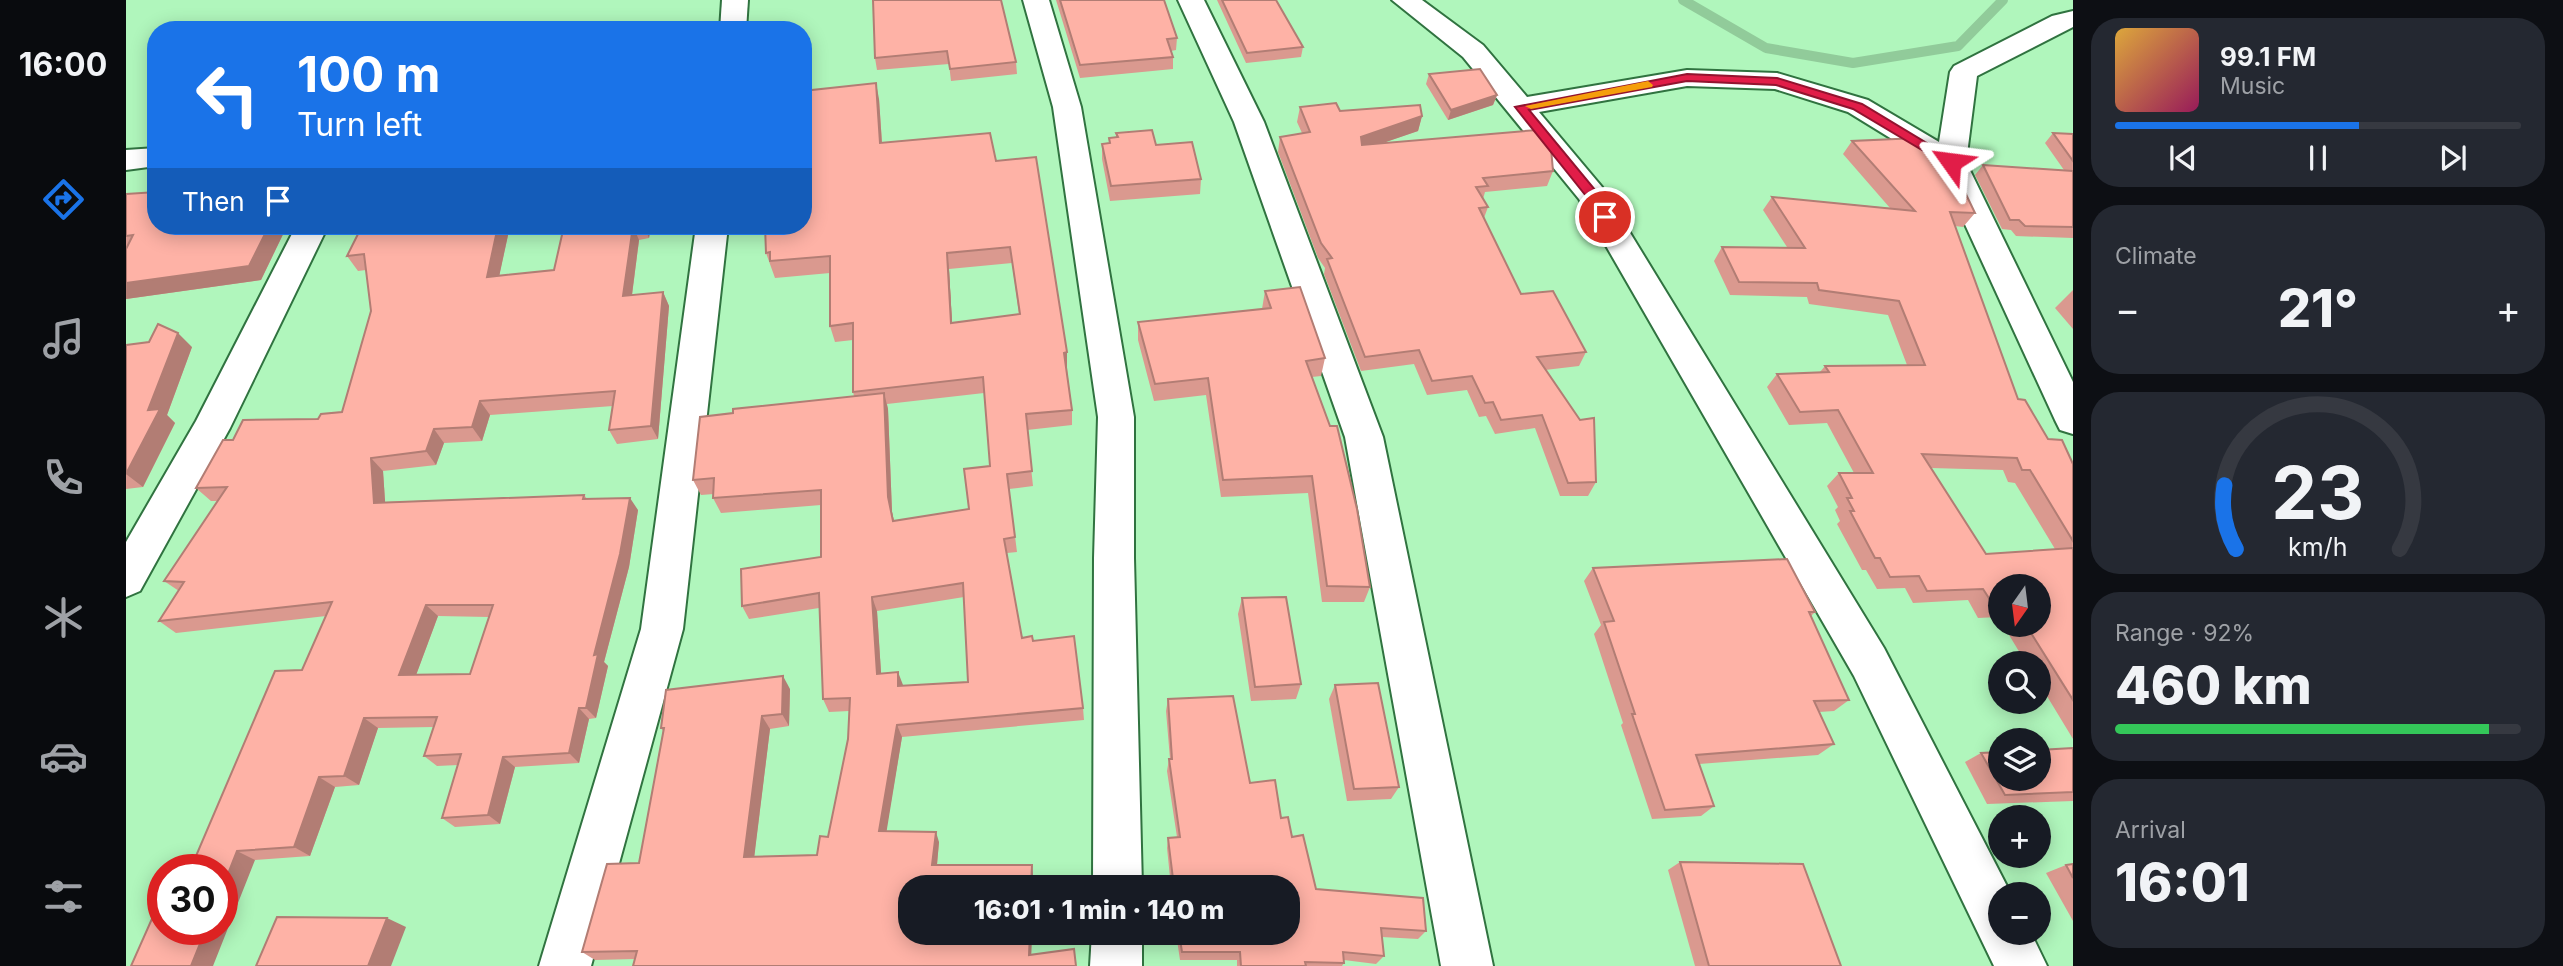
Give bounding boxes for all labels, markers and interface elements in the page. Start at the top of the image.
text: 99.1 FM [2220,41,2316,72]
text: 16:00 [19,45,107,84]
text: 100 m [297,45,441,104]
icon: left [182,49,273,140]
text: Music [2220,72,2285,100]
text: Turn left [297,105,422,144]
position arrow [1914,125,1988,199]
icon: previous [2164,139,2202,177]
icon: pause [2299,139,2337,177]
icon: next [2434,139,2472,177]
icon: directions [39,175,88,224]
icon: arrive [259,182,297,220]
text: Then [182,186,245,217]
pin [1575,187,1635,247]
icon: arrive [1586,198,1624,236]
text: Climate [2115,242,2197,270]
text: 21° [2278,277,2358,340]
text: − [2115,286,2140,332]
text: + [2496,286,2521,332]
icon: music [39,314,88,363]
text: 23 [2272,448,2364,537]
icon: phone [39,453,88,502]
text: km/h [2288,532,2348,562]
north arrow [1988,574,2051,637]
map controls [1988,574,2051,945]
icon: climate [39,593,88,642]
text: Range · 92% [2115,619,2254,647]
button: search [1988,651,2051,714]
text: 460 km [2115,654,2312,717]
button: layers [1988,728,2051,791]
icon: car [39,732,88,781]
button: + [1988,805,2051,868]
text: Arrival [2115,816,2186,844]
text: 16:01 [2115,851,2250,914]
speed limit sign: 30 [147,854,238,945]
icon: filters [39,872,88,921]
button: − [1988,882,2051,945]
text: 16:01 · 1 min · 140 m [974,894,1224,925]

